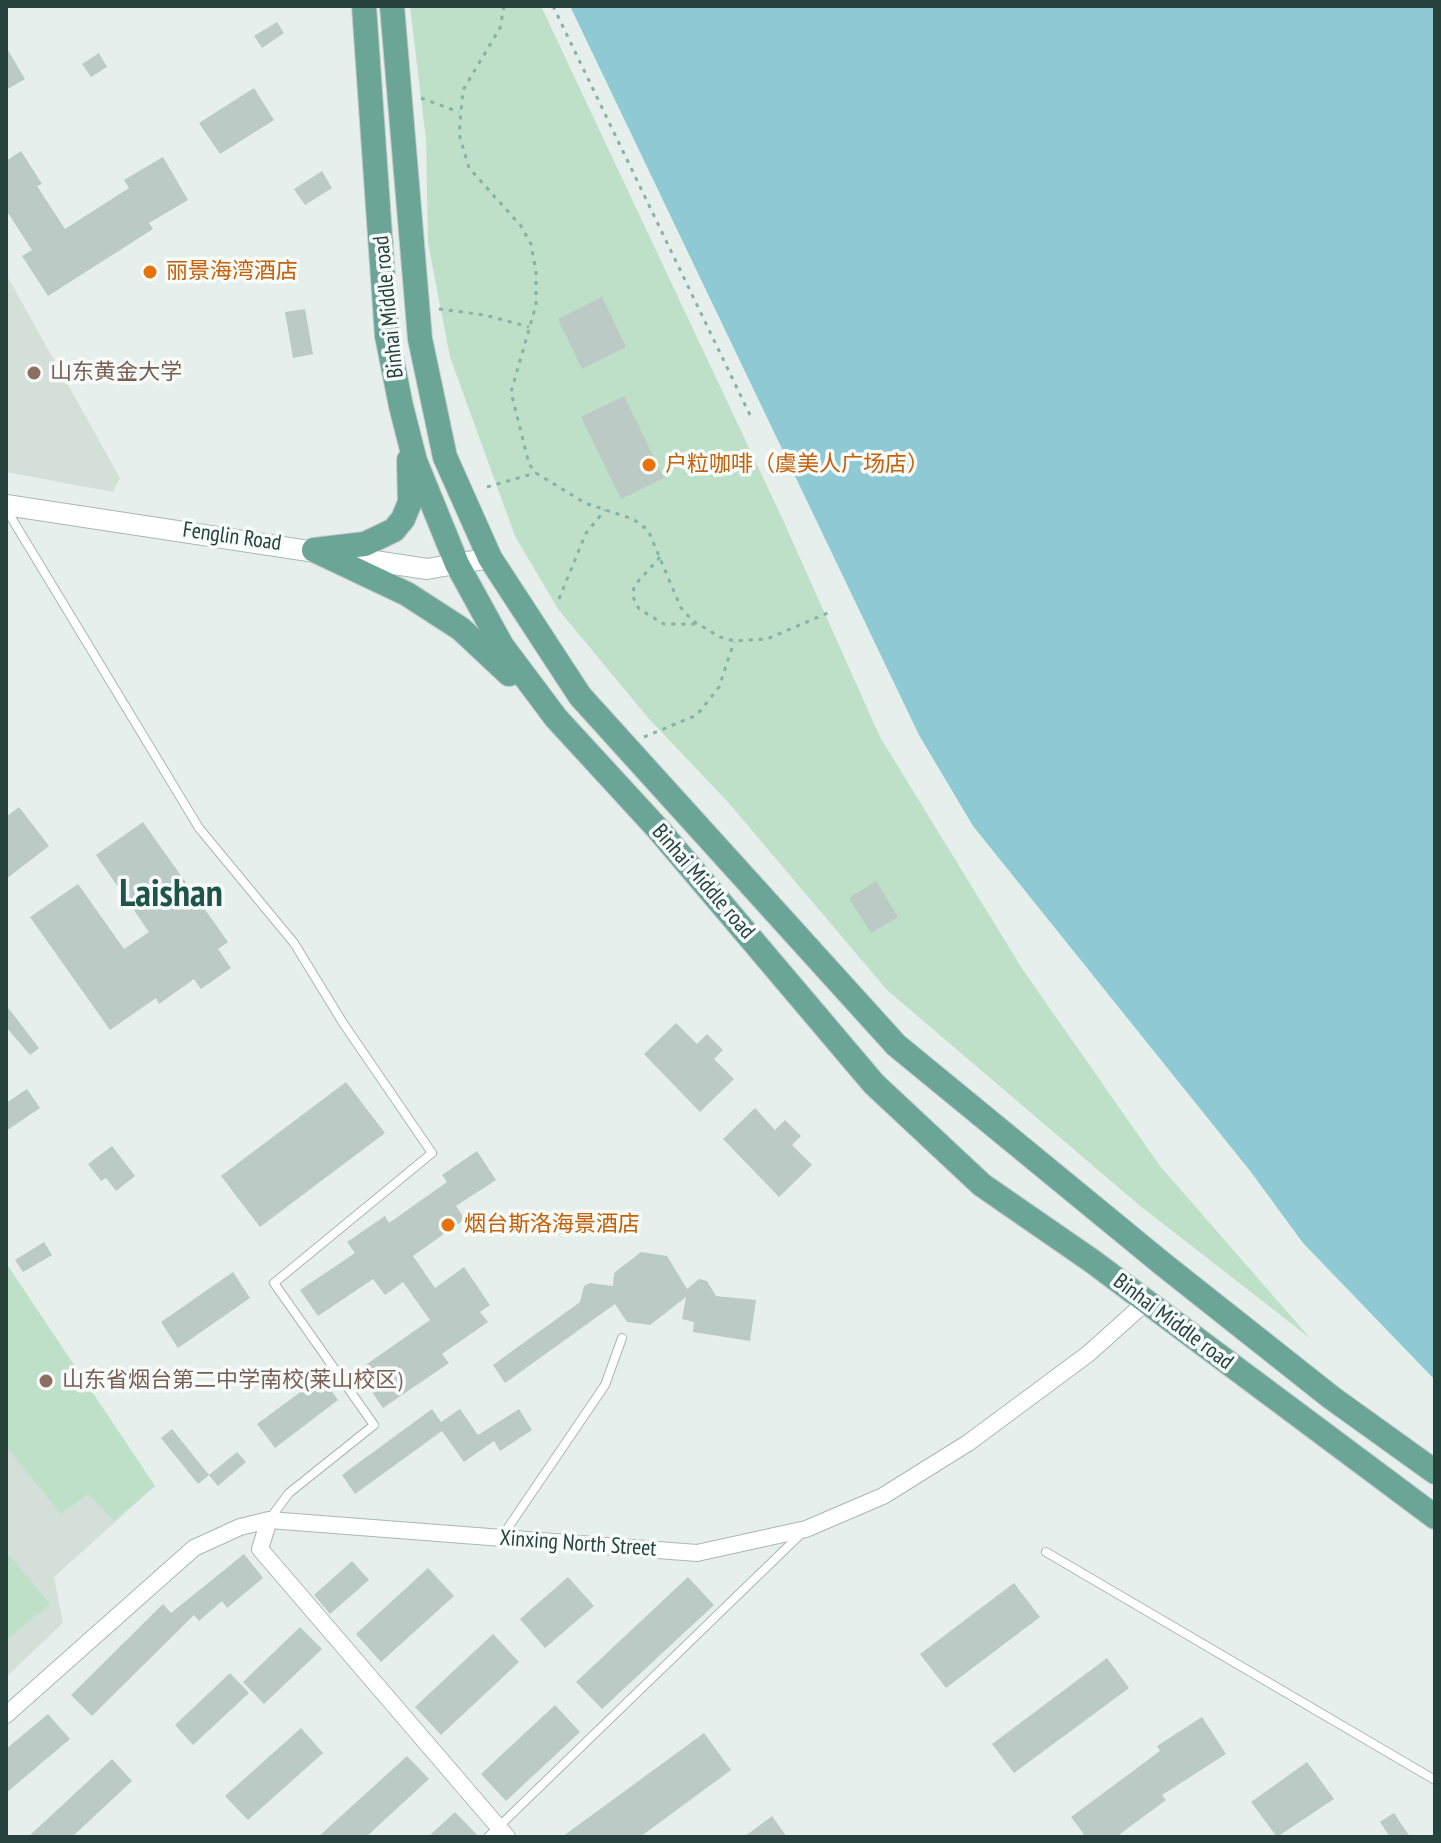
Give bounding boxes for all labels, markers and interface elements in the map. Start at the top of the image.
street label: Binhai Middle road [368,234,410,380]
place label: 丽景海湾酒店 [166,259,298,285]
marker: 丽景海湾酒店 [141,263,159,281]
place label: 山东黄金大学 [50,360,182,386]
marker: 山东黄金大学 [25,364,43,382]
place label: 户粒咖啡（虞美人广场店） [665,452,929,478]
marker: 户粒咖啡（虞美人广场店） [640,456,658,474]
street label: Fenglin Road [181,517,283,557]
street label: Binhai Middle road [646,819,760,945]
district label: Laishan [119,872,223,918]
place label: 烟台斯洛海景酒店 [464,1212,640,1238]
marker: 烟台斯洛海景酒店 [439,1216,457,1234]
street label: Binhai Middle road [1108,1268,1238,1376]
place label: 山东省烟台第二中学南校(莱山校区) [62,1368,402,1394]
marker: 山东省烟台第二中学南校(莱山校区) [37,1372,55,1390]
street label: Xinxing North Street [499,1525,657,1563]

